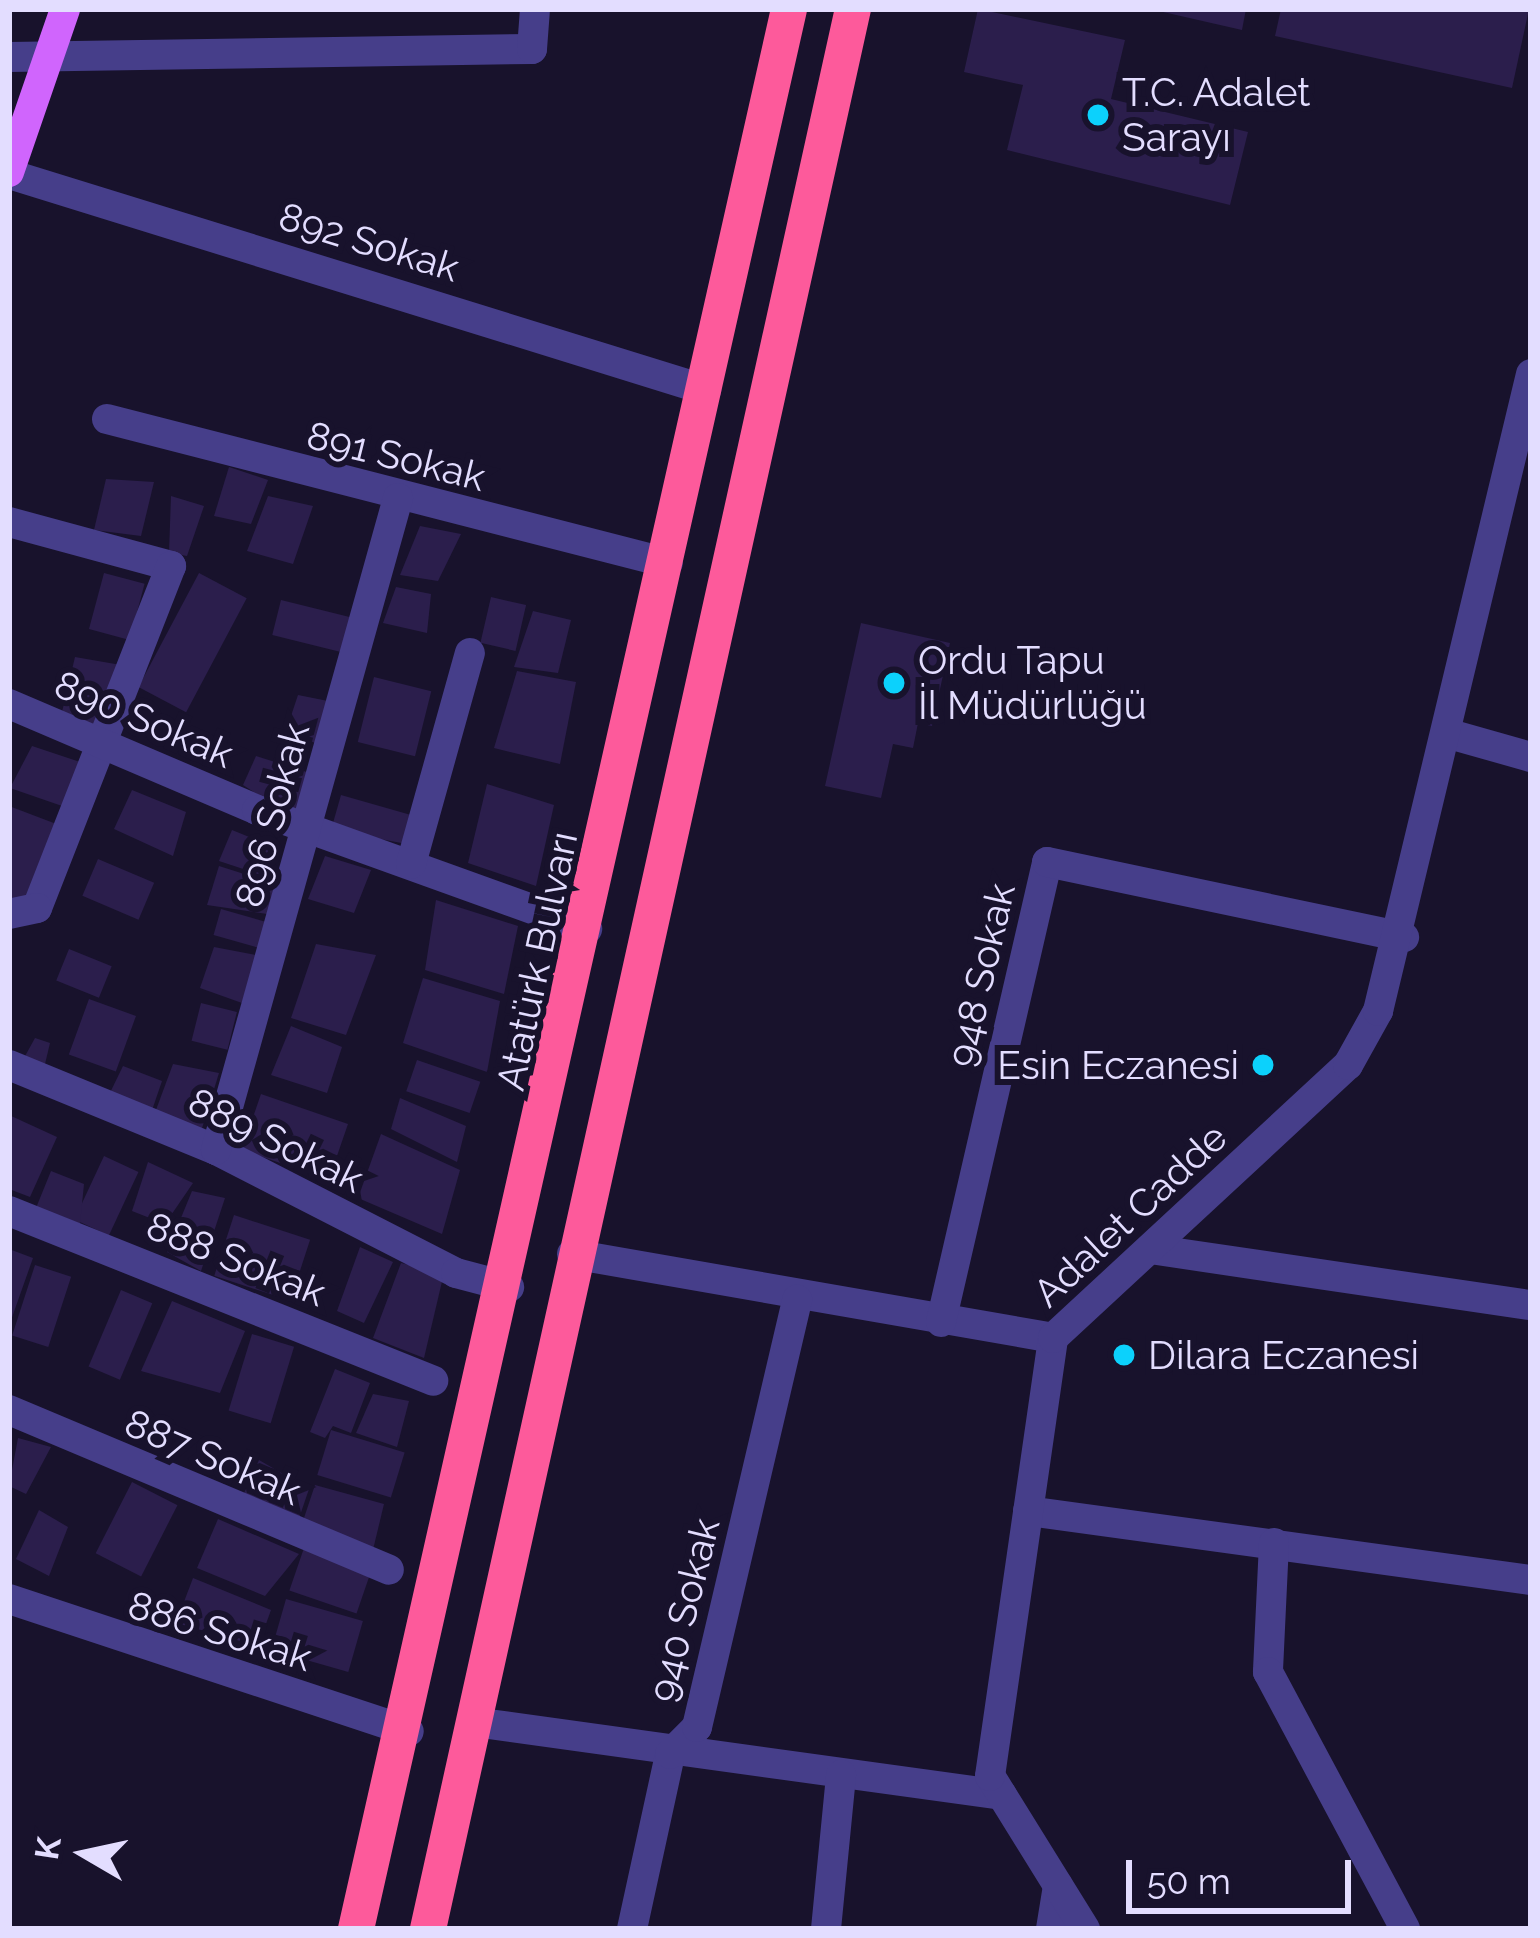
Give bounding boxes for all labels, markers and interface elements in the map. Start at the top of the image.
place label: T.C. Adalet Sarayı [1122,70,1312,161]
marker: T.C. Adalet Sarayı [1085,102,1111,128]
street label: 892 Sokak [273,192,465,292]
street label: 891 Sokak [302,411,490,501]
place label: Ordu Tapu İl Müdürlüğü [918,638,1148,729]
street label: 890 Sokak [48,660,240,778]
marker: Ordu Tapu İl Müdürlüğü [881,670,907,696]
street label: 896 Sokak [225,718,319,912]
street label: Atatürk Bulvarı [487,827,587,1095]
street label: 948 Sokak [937,879,1025,1071]
place label: Esin Eczanesi [997,1042,1239,1088]
marker: Esin Eczanesi [1250,1052,1276,1078]
street label: 889 Sokak [181,1078,371,1202]
street label: Adalet Cadde [1024,1114,1236,1316]
street label: 888 Sokak [140,1202,332,1316]
place label: Dilara Eczanesi [1148,1332,1419,1378]
marker: Dilara Eczanesi [1111,1342,1137,1368]
street label: 887 Sokak [118,1399,308,1515]
street label: 940 Sokak [639,1513,729,1707]
street label: 886 Sokak [123,1581,317,1681]
north arrow [24,1794,144,1914]
text: K [27,1834,69,1862]
scale bar [1132,1836,1357,1910]
text: 50 m [1147,1860,1231,1902]

